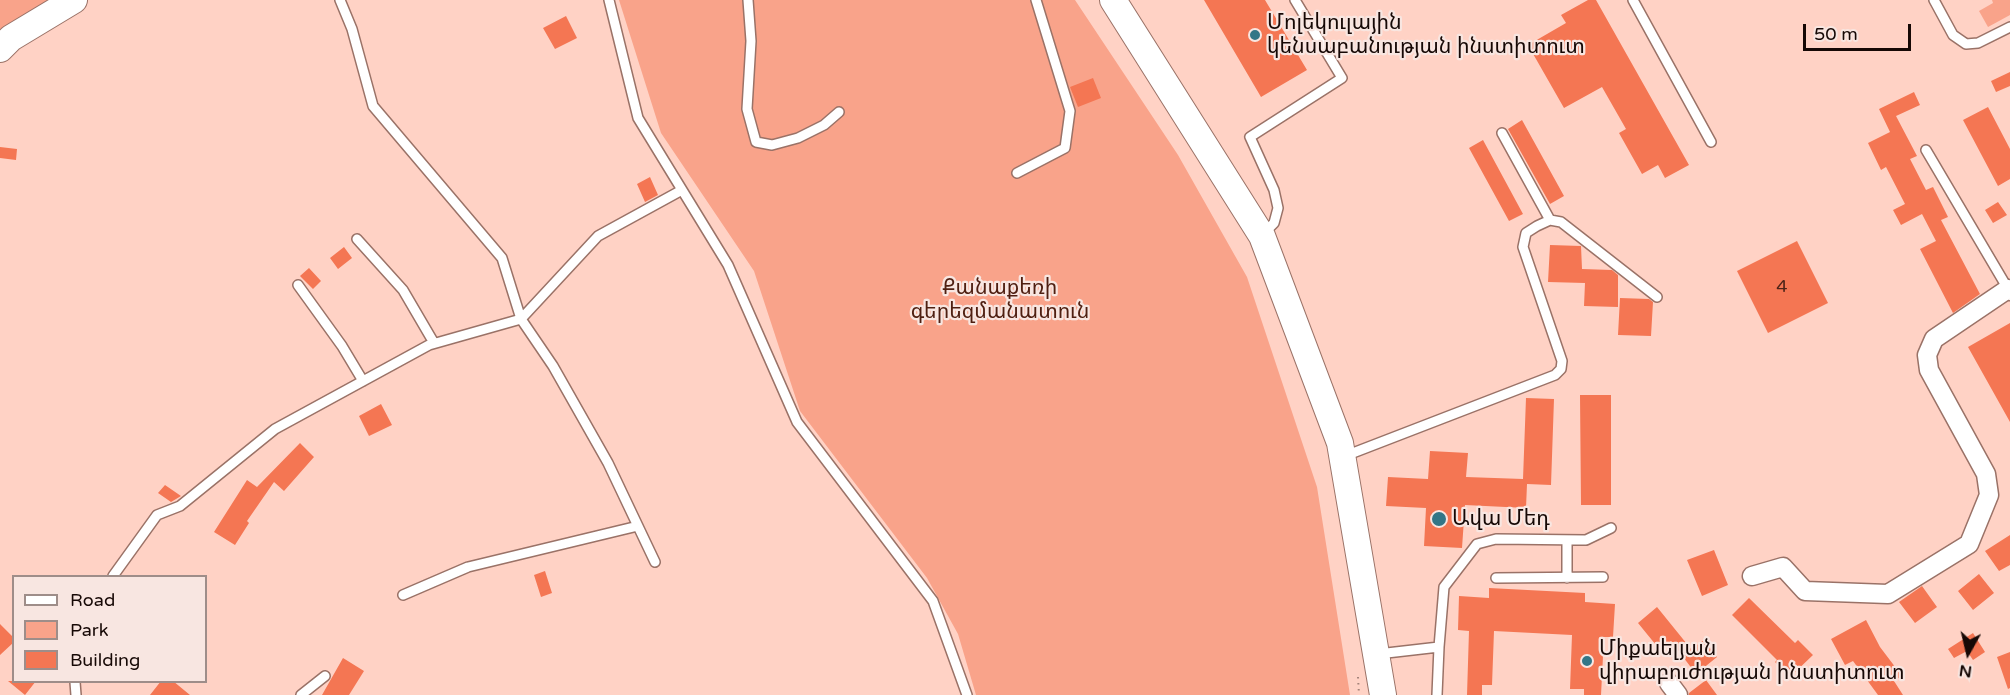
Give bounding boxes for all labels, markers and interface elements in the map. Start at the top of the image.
place label: Մոլեկուլային կենսաբանության ինստիտուտ [1267,10,1585,60]
scale bar [1806,12,1914,50]
text: 50 m [1814,23,1858,45]
marker: Մոլեկուլային կենսաբանության ինստիտուտ [1248,28,1262,42]
park label: Քանաքեռի գերեզմանատուն [911,275,1089,325]
house number: 4 [1776,276,1788,298]
place label: Ավա Մեդ [1452,506,1550,532]
marker: Ավա Մեդ [1430,510,1448,528]
legend [12,575,207,683]
text: Road [70,589,115,611]
text: Park [70,619,108,641]
north arrow [1938,623,1998,683]
place label: Միքաելյան վիրաբուժության ինստիտուտ [1599,636,1905,686]
text: Building [70,649,140,671]
marker: Միքաելյան վիրաբուժության ինստիտուտ [1580,654,1594,668]
text: N [1958,660,1973,682]

